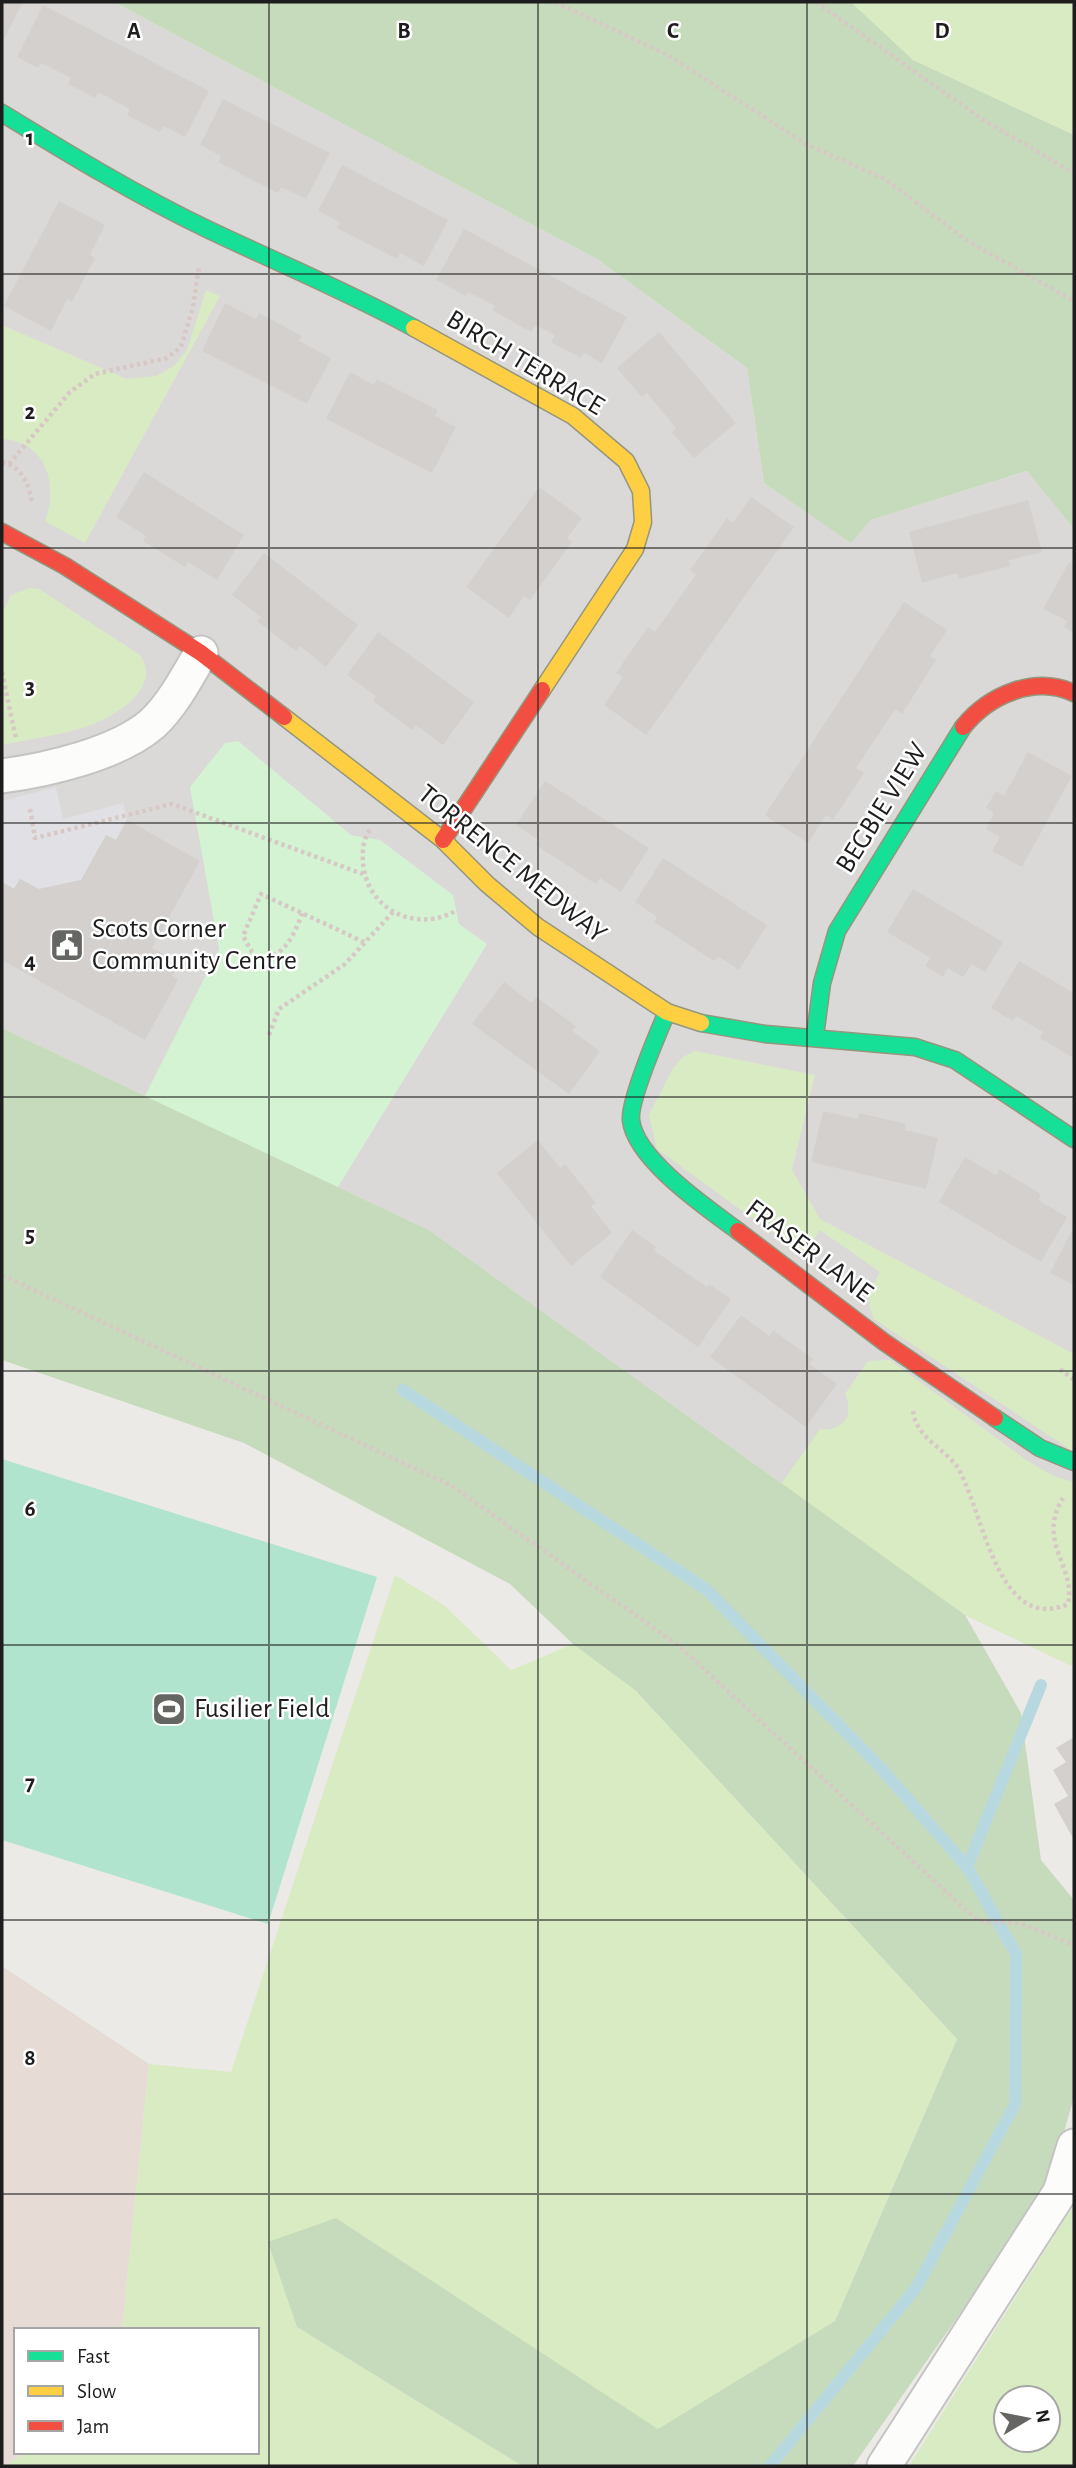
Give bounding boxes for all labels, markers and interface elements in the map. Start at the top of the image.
text: A [127,20,141,43]
text: B [397,20,411,43]
text: C [667,20,679,43]
text: D [934,20,950,43]
text: 1 [26,127,34,150]
street label: BIRCH TERRACE [441,305,609,421]
text: 2 [25,401,36,424]
text: 3 [25,676,35,699]
street label: BEGBIE VIEW [831,738,933,878]
street label: TORRENCE MEDWAY [412,780,612,948]
place label: Scots Corner Community Centre [92,915,297,975]
public building icon: Scots Corner Community Centre [48,926,86,964]
text: 4 [24,950,36,973]
street label: FRASER LANE [740,1194,878,1308]
text: 5 [25,1224,35,1247]
text: 6 [24,1498,36,1521]
sports icon: Fusilier Field [150,1690,188,1728]
place label: Fusilier Field [194,1695,330,1723]
text: 7 [25,1772,35,1795]
text: 8 [24,2047,36,2070]
legend [14,2328,259,2454]
text: Fast [77,2346,110,2367]
text: Slow [77,2381,116,2402]
north arrow [992,2384,1062,2454]
text: N [1032,2408,1053,2424]
text: Jam [77,2416,109,2437]

